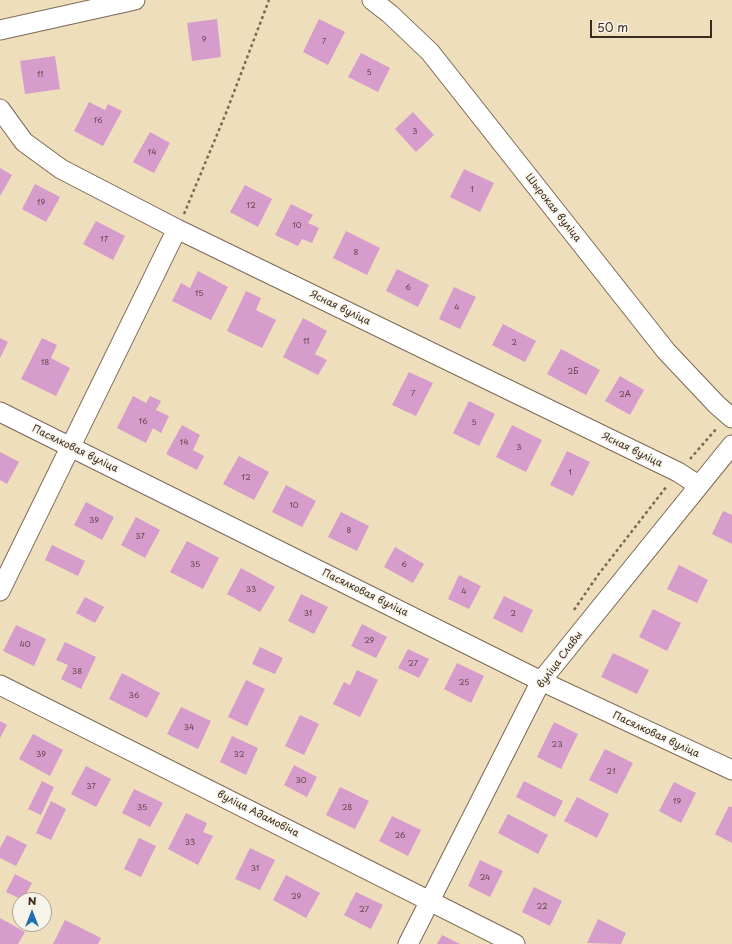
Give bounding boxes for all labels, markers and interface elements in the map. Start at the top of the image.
scale bar [592,12,714,38]
text: 50 m [597,18,628,36]
house number: 9 [202,35,206,45]
house number: 7 [322,37,326,47]
house number: 5 [366,68,372,78]
house number: 11 [37,70,43,80]
house number: 16 [93,116,103,126]
house number: 3 [412,127,418,137]
house number: 14 [148,148,156,158]
street label: Шырокая вуліца [523,171,583,245]
house number: 1 [470,185,474,195]
house number: 19 [37,198,45,208]
house number: 12 [246,201,256,211]
house number: 10 [292,221,302,231]
house number: 17 [100,235,108,245]
house number: 8 [354,248,358,258]
house number: 6 [405,283,411,293]
street label: Ясная вуліца [308,288,372,328]
house number: 15 [195,289,203,299]
house number: 4 [454,303,460,313]
house number: 11 [303,337,309,347]
house number: 2 [511,338,517,348]
house number: 18 [41,358,49,368]
house number: 2Б [568,367,578,377]
house number: 7 [411,389,415,399]
house number: 2А [619,390,631,400]
house number: 16 [138,417,148,427]
house number: 5 [471,418,477,428]
street label: Пасялковая вуліца [30,423,120,475]
street label: Ясная вуліца [600,430,664,470]
house number: 14 [180,438,188,448]
house number: 3 [516,443,522,453]
house number: 1 [568,468,572,478]
house number: 12 [241,473,251,483]
house number: 10 [289,501,299,511]
house number: 39 [89,516,99,526]
house number: 8 [347,526,351,536]
house number: 37 [135,532,145,542]
house number: 35 [190,560,200,570]
house number: 6 [401,560,407,570]
street label: Пасялковая вуліца [320,567,410,619]
house number: 33 [246,585,256,595]
house number: 4 [461,587,467,597]
house number: 31 [304,609,312,619]
house number: 2 [510,609,516,619]
street label: вуліца Славы [535,629,585,691]
house number: 29 [364,636,374,646]
house number: 40 [19,640,31,650]
house number: 27 [408,659,418,669]
house number: 38 [72,667,82,677]
house number: 25 [459,678,469,688]
house number: 36 [129,691,139,701]
street label: Пасялковая вуліца [611,710,701,760]
house number: 34 [184,723,194,733]
house number: 23 [552,740,562,750]
house number: 39 [36,750,46,760]
house number: 32 [234,750,244,760]
house number: 21 [606,767,616,777]
house number: 30 [295,776,307,786]
house number: 37 [86,782,96,792]
street label: вуліца Адамовіча [215,788,301,840]
house number: 19 [673,797,681,807]
house number: 35 [137,803,147,813]
house number: 28 [342,803,352,813]
house number: 26 [395,831,405,841]
house number: 33 [185,838,195,848]
house number: 31 [251,864,259,874]
house number: 24 [480,873,490,883]
north arrow [12,892,52,932]
text: N [28,892,36,909]
house number: 29 [291,892,301,902]
house number: 22 [537,902,547,912]
house number: 27 [359,905,369,915]

